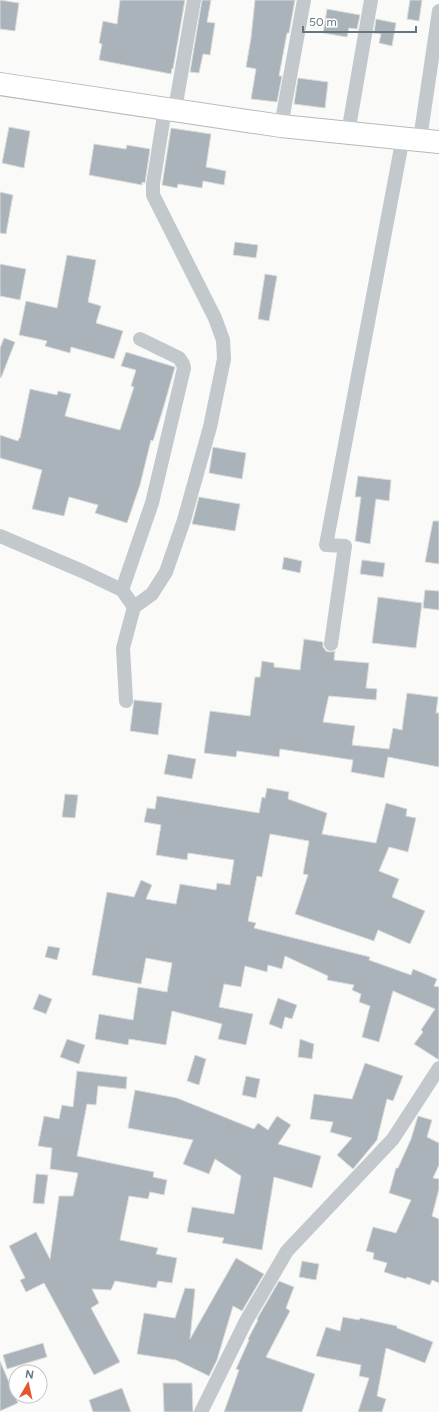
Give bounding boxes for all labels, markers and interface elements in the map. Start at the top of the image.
scale bar [303,8,416,34]
text: 50 m [309,15,337,29]
north arrow [8,1364,48,1404]
text: N [24,1368,35,1382]

